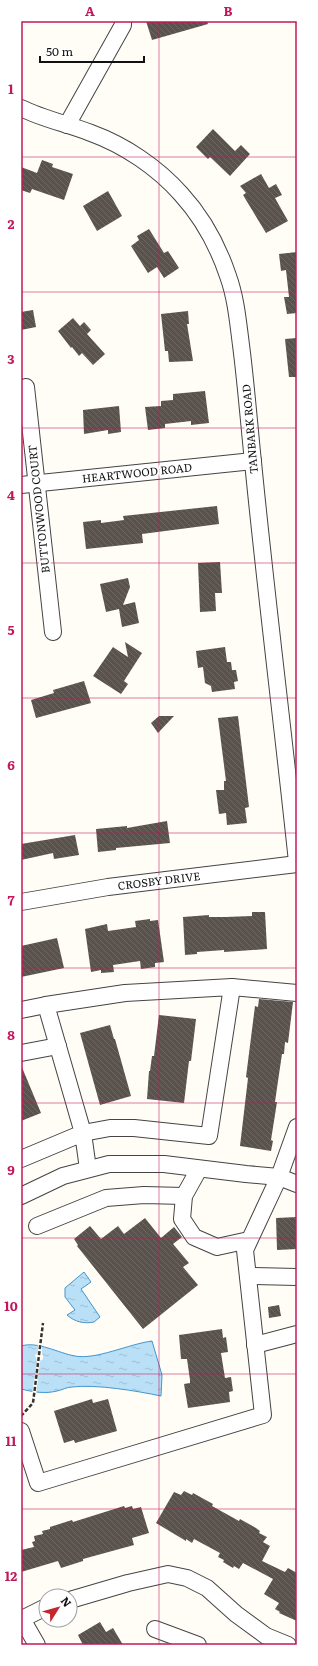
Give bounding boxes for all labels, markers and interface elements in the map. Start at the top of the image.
text: A [85,1,95,20]
text: B [224,1,233,20]
scale bar [40,38,144,64]
text: 50 m [46,42,73,60]
text: 1 [8,79,14,98]
text: 2 [8,214,15,233]
text: 3 [7,349,15,368]
street label: TANBARK ROAD [237,384,261,475]
street label: BUTTONWOOD COURT [23,444,53,574]
street label: HEARTWOOD ROAD [81,458,193,486]
text: 4 [7,485,15,504]
text: 5 [7,620,15,639]
text: 6 [7,755,15,774]
street label: CROSBY DRIVE [117,867,201,893]
text: 7 [7,890,15,909]
text: 8 [7,1025,15,1044]
text: 9 [7,1160,15,1179]
text: 10 [4,1296,18,1315]
text: 11 [6,1431,17,1450]
text: 12 [5,1566,17,1585]
north arrow [38,1588,78,1628]
text: N [58,1593,76,1610]

